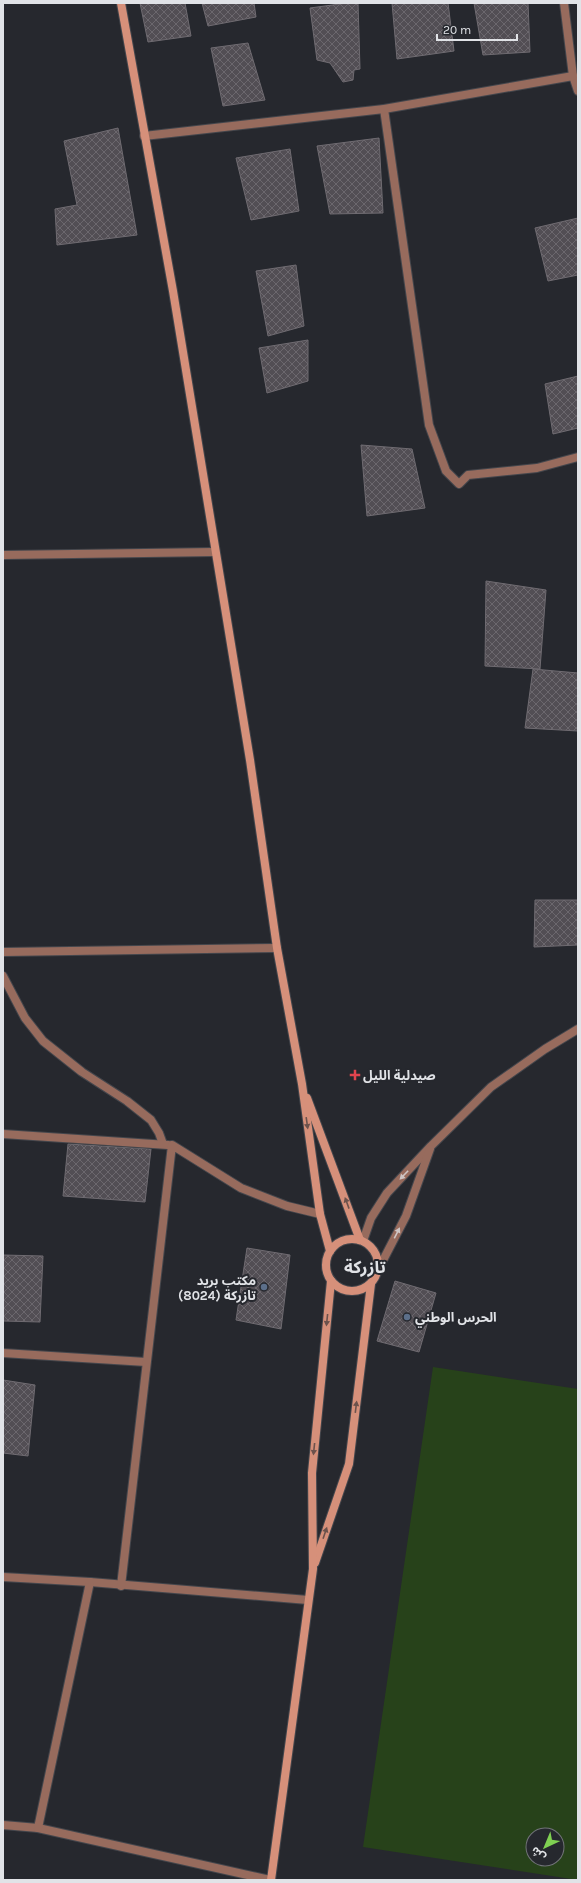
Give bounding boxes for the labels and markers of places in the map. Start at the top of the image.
place label: صيدلية الليل [363,1068,436,1083]
marker: صيدلية الليل [350,1070,360,1080]
place label: مكتب بريد تازركة (8024) [178,1273,256,1303]
marker: مكتب بريد تازركة (8024) [259,1282,269,1292]
place label: الحرس الوطني [415,1310,497,1328]
marker: الحرس الوطني [402,1312,412,1322]

